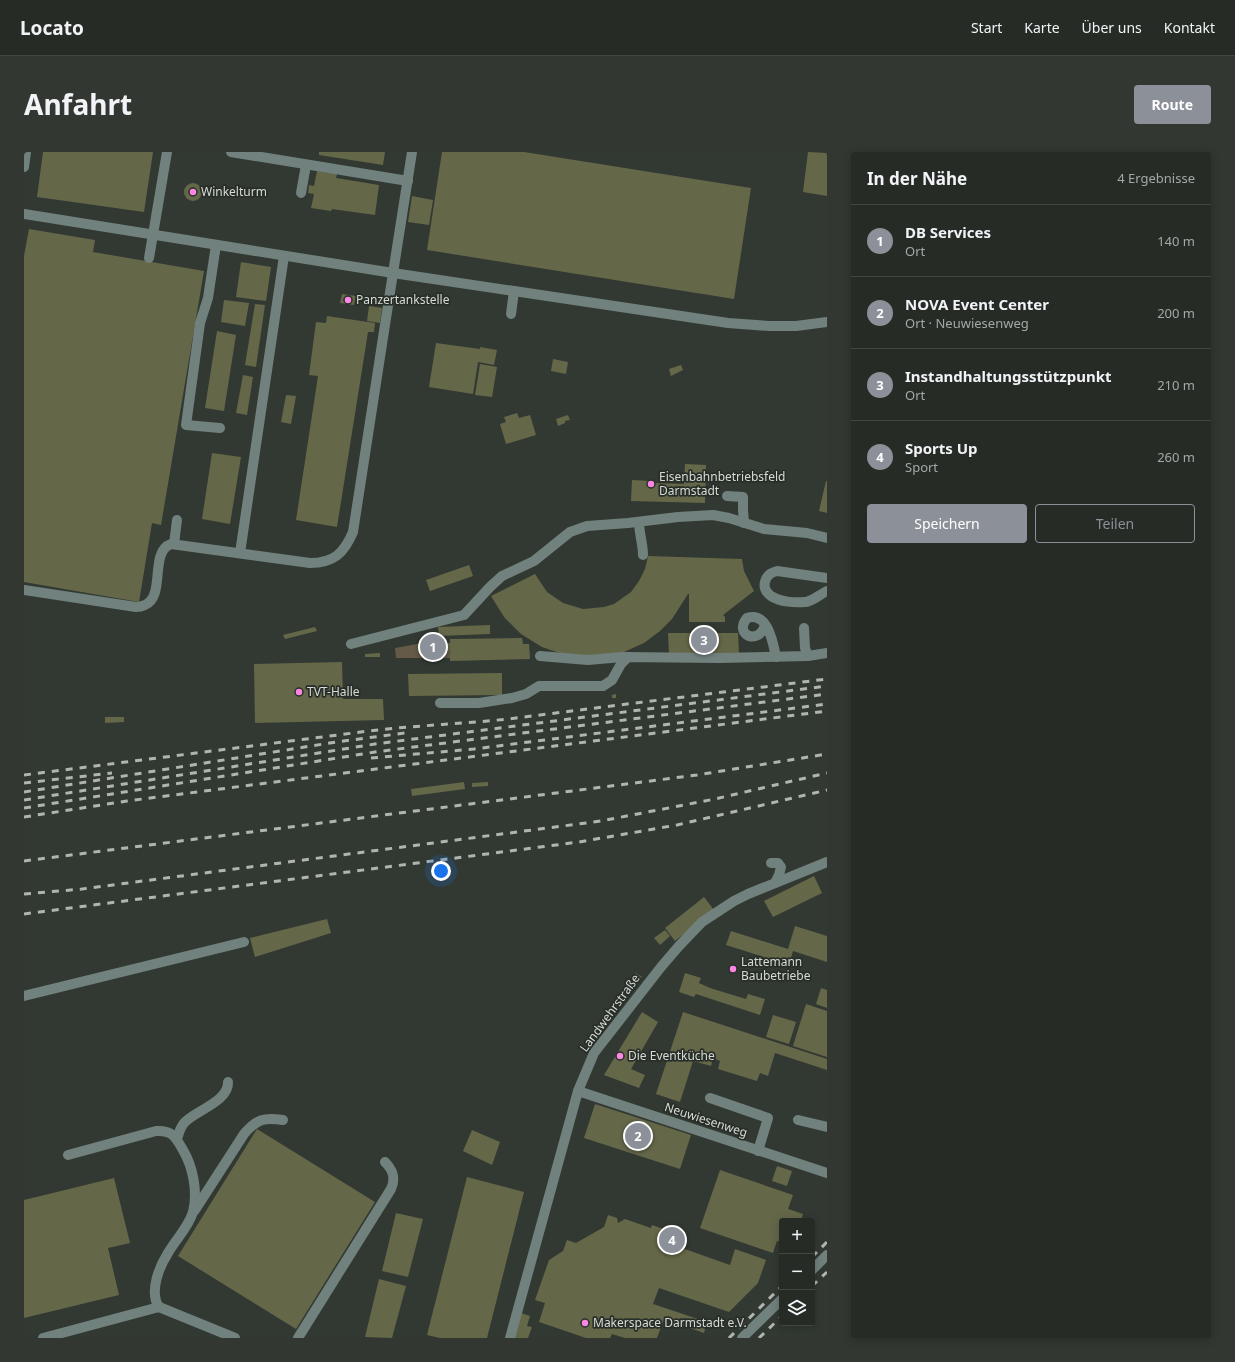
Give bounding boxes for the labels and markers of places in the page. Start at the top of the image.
place label: Winkelturm [201,183,267,200]
marker: Winkelturm [188,187,198,197]
place label: Panzertankstelle [356,291,450,308]
marker: Panzertankstelle [343,295,353,305]
place label: Eisenbahnbetriebsfeld Darmstadt [659,468,785,499]
marker: Eisenbahnbetriebsfeld Darmstadt [646,479,656,489]
pin: 3 [691,625,717,655]
pin: 1 [420,632,446,662]
place label: TVT-Halle [307,683,360,700]
marker: TVT-Halle [294,687,304,697]
place label: Lattemann Baubetriebe [741,953,811,984]
marker: Lattemann Baubetriebe [728,964,738,974]
place label: Die Eventküche [628,1047,715,1064]
marker: Die Eventküche [615,1051,625,1061]
pin: 2 [625,1121,651,1151]
pin: 4 [659,1225,685,1255]
place label: Makerspace Darmstadt e.V. [593,1314,747,1331]
marker: Makerspace Darmstadt e.V. [580,1318,590,1328]

